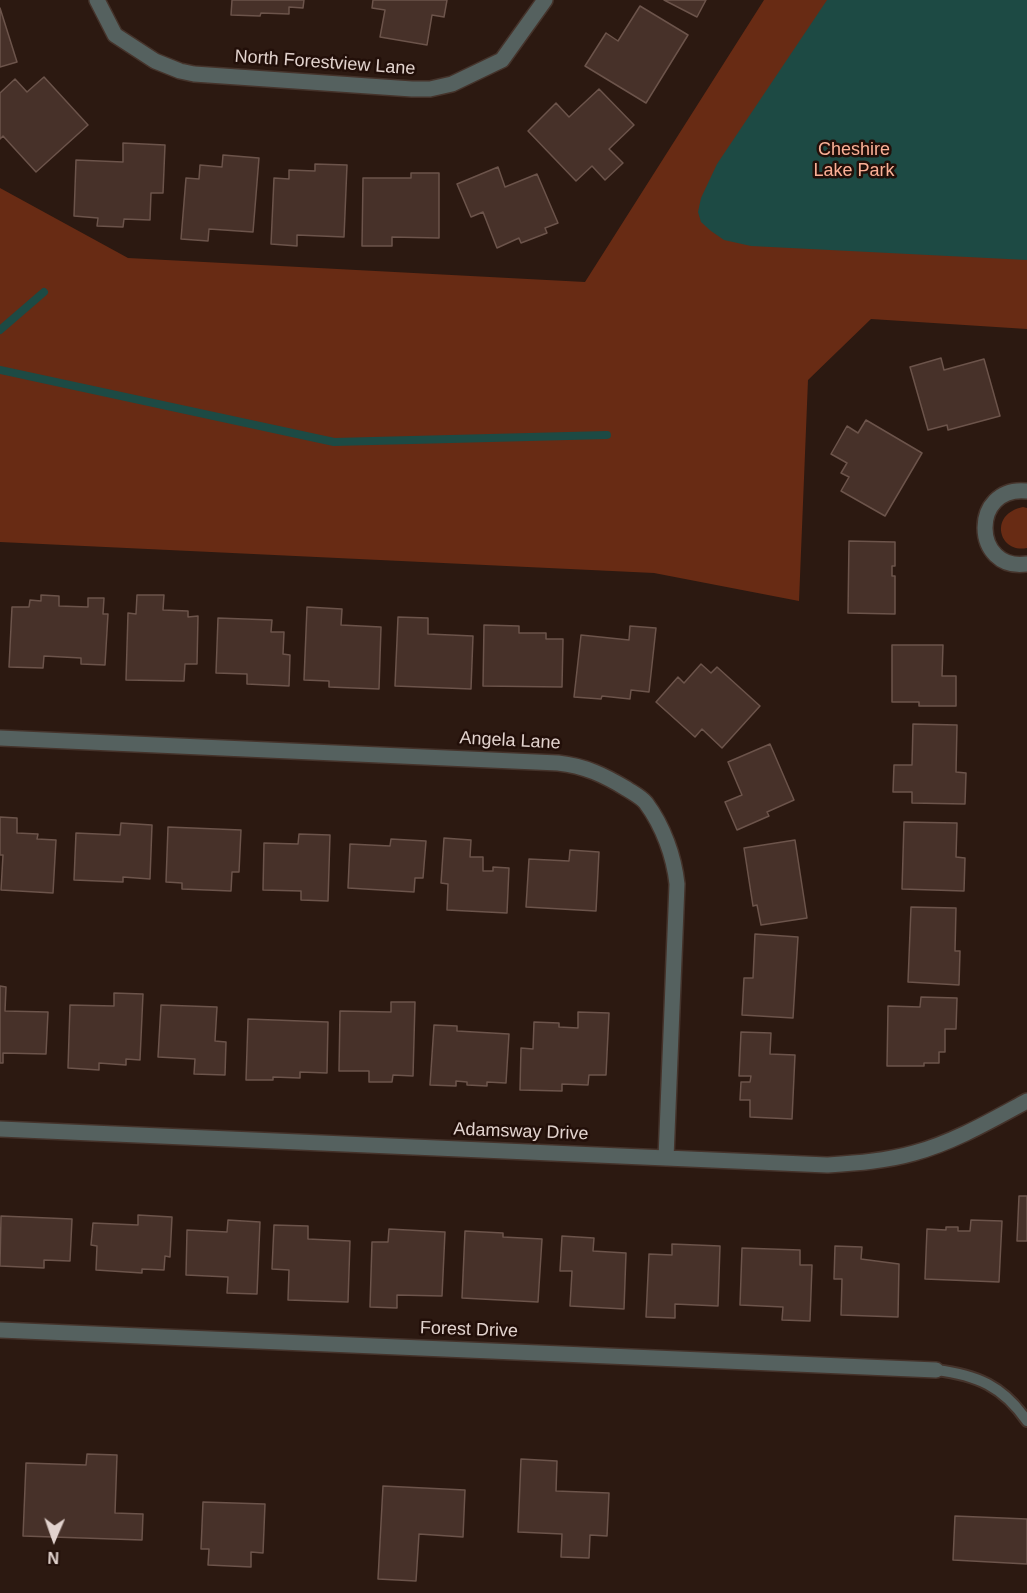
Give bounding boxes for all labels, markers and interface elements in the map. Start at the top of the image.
street label: North Forestview Lane [234,46,416,80]
park label: Cheshire Lake Park [813,139,895,182]
street label: Angela Lane [459,728,561,754]
street label: Adamsway Drive [453,1119,589,1145]
street label: Forest Drive [420,1317,518,1343]
north arrow [24,1509,84,1569]
text: N [47,1549,59,1566]

